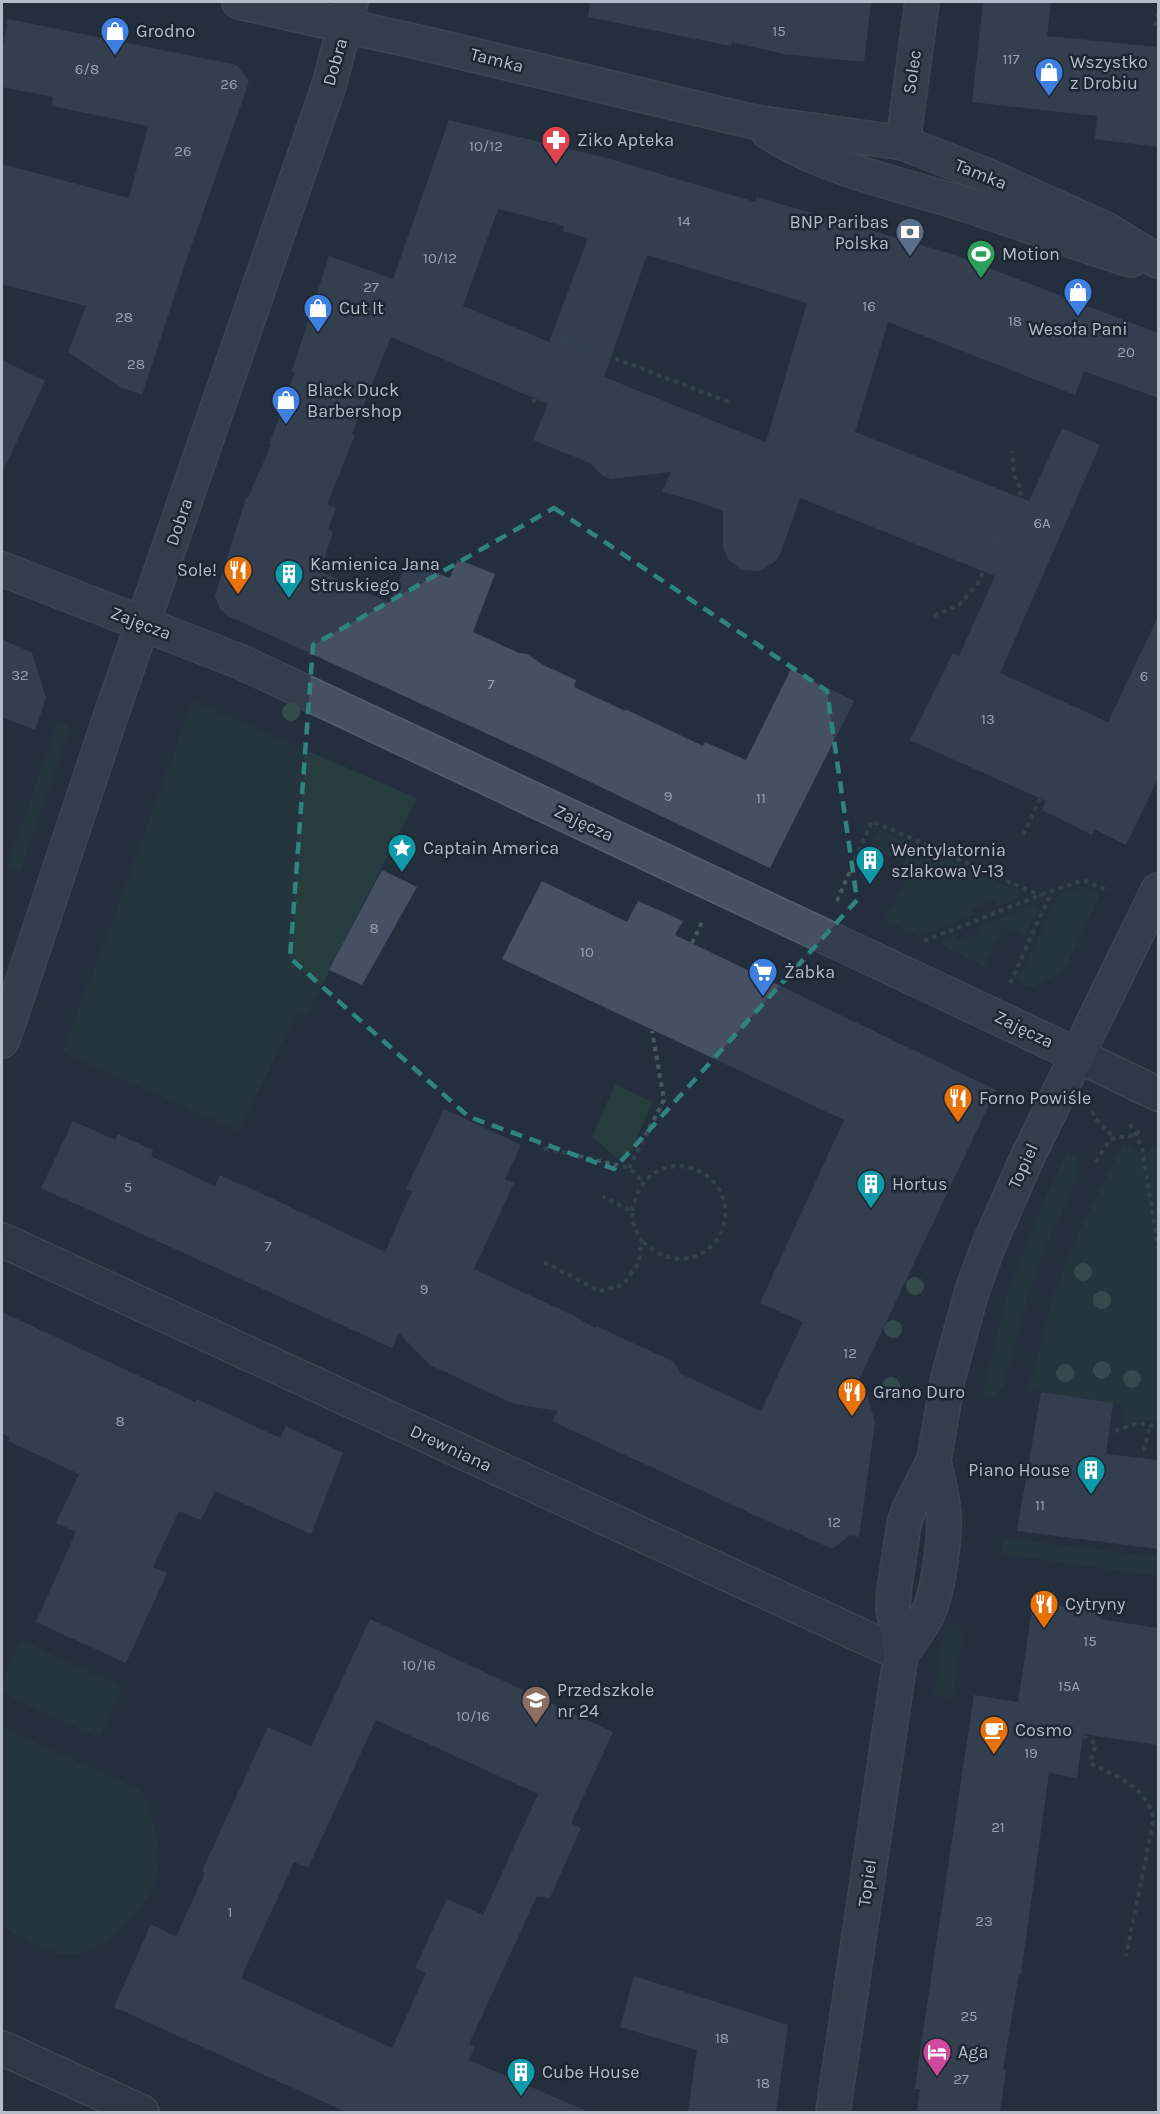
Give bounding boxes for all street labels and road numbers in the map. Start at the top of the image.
street label: Dobra [318,36,352,88]
street label: Tamka [468,43,526,77]
street label: Solec [898,49,926,95]
street label: Tamka [952,154,1010,194]
street label: Dobra [161,495,197,549]
street label: Zajęcza [108,601,174,645]
street label: Zajęcza [551,800,617,846]
street label: Zajęcza [991,1005,1057,1053]
street label: Topiel [1003,1140,1043,1192]
street label: Drewniana [407,1420,495,1476]
street label: Topiel [853,1858,881,1908]

